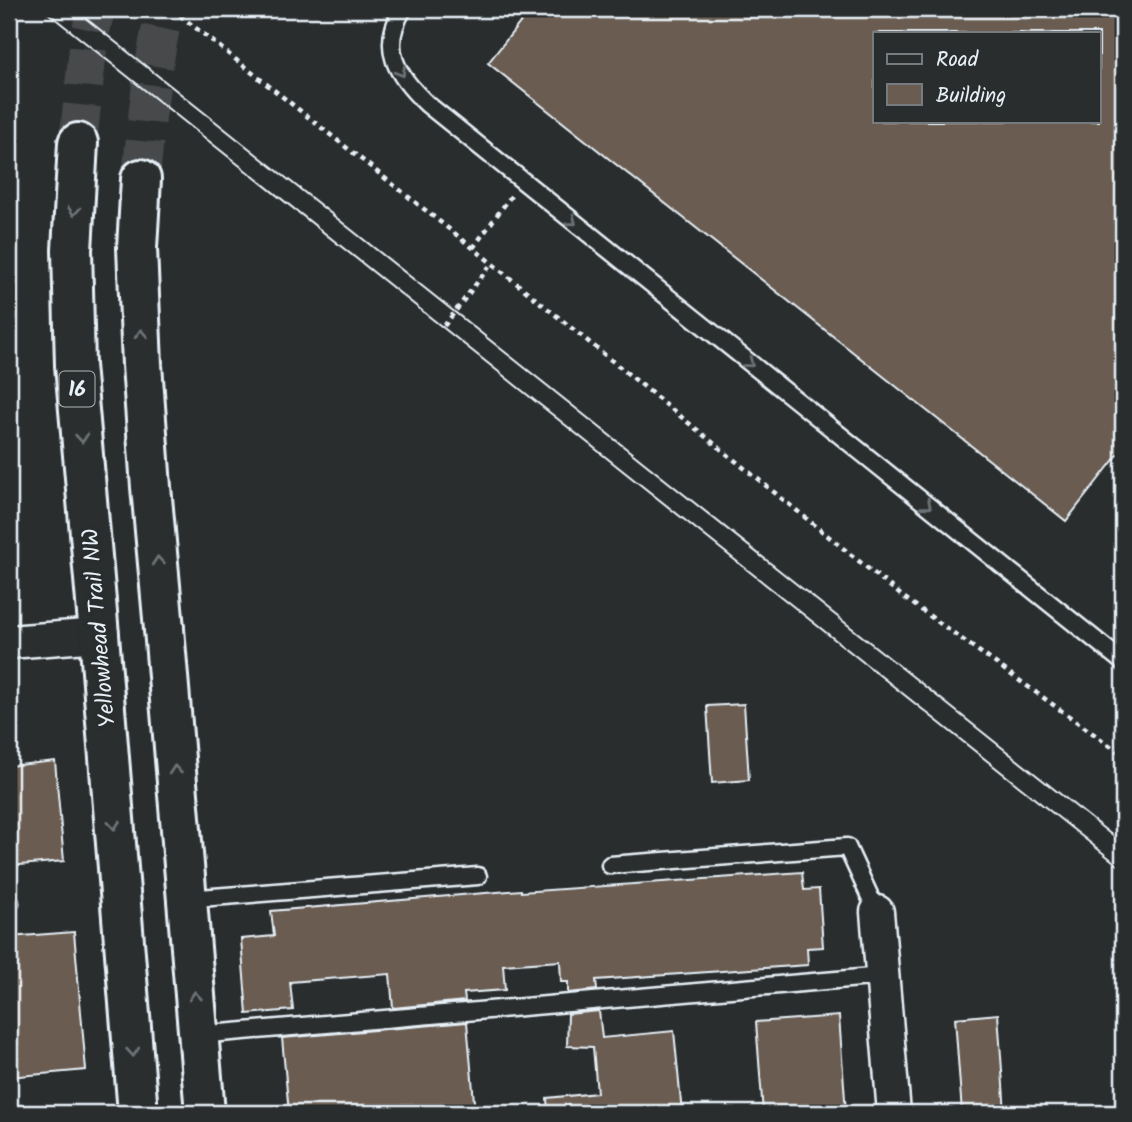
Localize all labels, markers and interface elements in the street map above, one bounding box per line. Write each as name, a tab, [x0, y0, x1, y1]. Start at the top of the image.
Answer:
legend	[873, 32, 1100, 122]
text: Road	[936, 44, 979, 77]
one-way arrow	[392, 65, 405, 78]
text: Building	[936, 80, 1006, 113]
one-way arrow	[67, 206, 82, 217]
one-way arrow	[564, 212, 576, 225]
one-way arrow	[134, 328, 149, 339]
one-way arrow	[742, 354, 754, 367]
road number: 16	[60, 372, 94, 406]
one-way arrow	[74, 433, 89, 444]
one-way arrow	[920, 496, 932, 509]
street label: Yellowhead Trail NW	[73, 527, 127, 729]
one-way arrow	[150, 555, 165, 566]
one-way arrow	[168, 764, 183, 775]
one-way arrow	[106, 820, 121, 831]
one-way arrow	[187, 991, 202, 1002]
one-way arrow	[125, 1047, 140, 1058]

